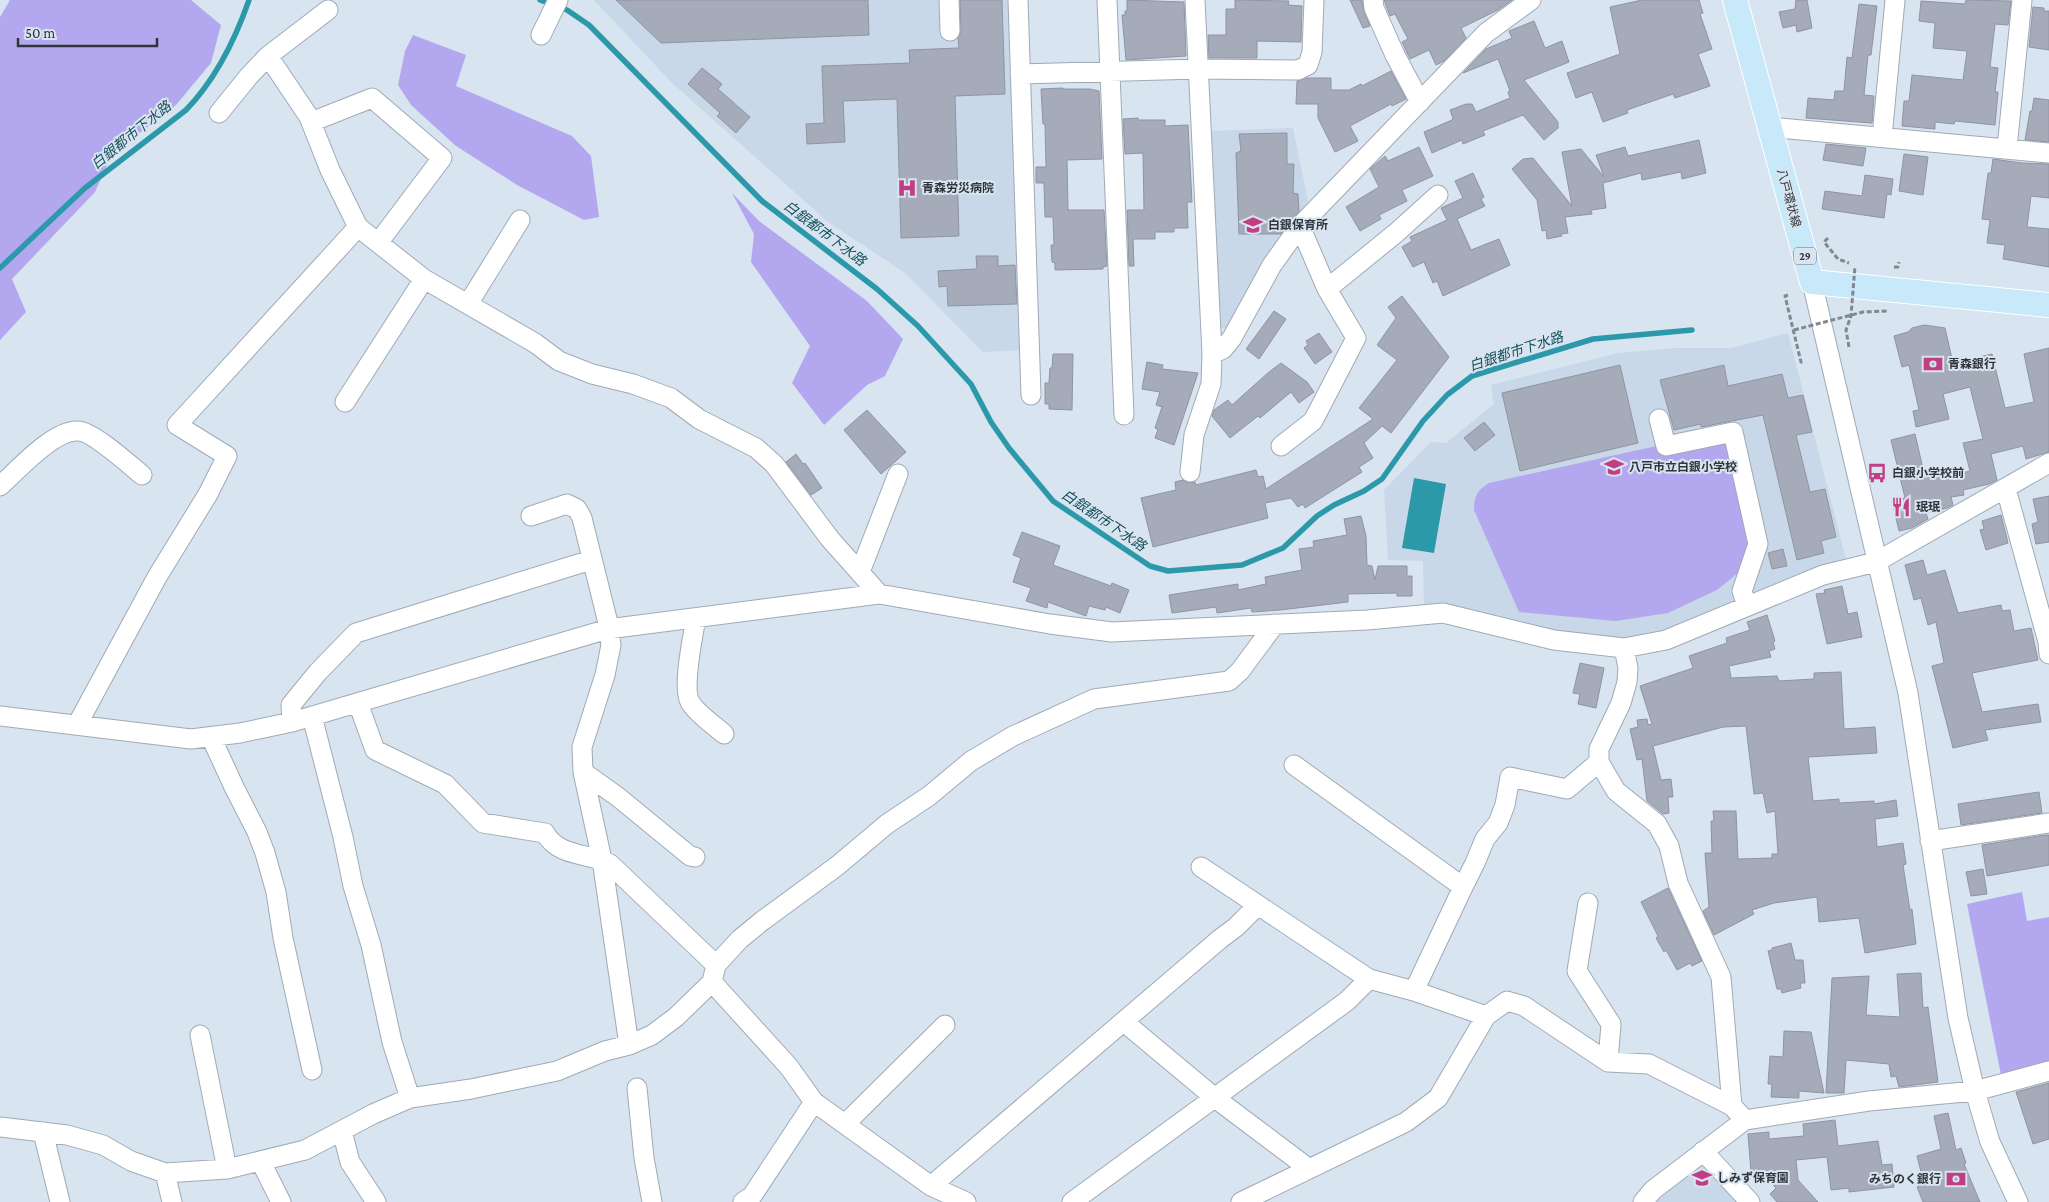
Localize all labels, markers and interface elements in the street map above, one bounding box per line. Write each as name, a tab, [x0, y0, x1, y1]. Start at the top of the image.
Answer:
scale bar	[18, 15, 156, 47]
text: 50 m	[25, 25, 55, 41]
water label: 白銀都市下水路	[88, 97, 175, 172]
street label: 八戸環状線	[1774, 167, 1804, 229]
hospital icon: 青森労災病院	[896, 177, 918, 199]
place label: 青森労災病院	[922, 181, 994, 195]
water label: 白銀都市下水路	[781, 197, 870, 269]
school or university icon: 白銀保育所	[1242, 214, 1264, 236]
place label: 白銀保育所	[1268, 218, 1328, 232]
road number: 29	[1794, 248, 1816, 264]
water label: 白銀都市下水路	[1467, 328, 1566, 374]
bank icon: 青森銀行	[1922, 353, 1944, 375]
place label: 青森銀行	[1948, 357, 1996, 371]
school or university icon: 八戸市立白銀小学校	[1603, 456, 1625, 478]
place label: 八戸市立白銀小学校	[1629, 460, 1737, 474]
bus stop icon: 白銀小学校前	[1866, 462, 1888, 484]
place label: 白銀小学校前	[1892, 466, 1964, 480]
water label: 白銀都市下水路	[1059, 486, 1150, 555]
restaurant icon: 珉珉	[1890, 496, 1912, 518]
place label: 珉珉	[1916, 500, 1941, 514]
school or university icon: しみず保育園	[1691, 1167, 1713, 1189]
bank icon: みちのく銀行	[1945, 1168, 1967, 1190]
place label: しみず保育園	[1717, 1171, 1789, 1185]
place label: みちのく銀行	[1869, 1172, 1941, 1186]

